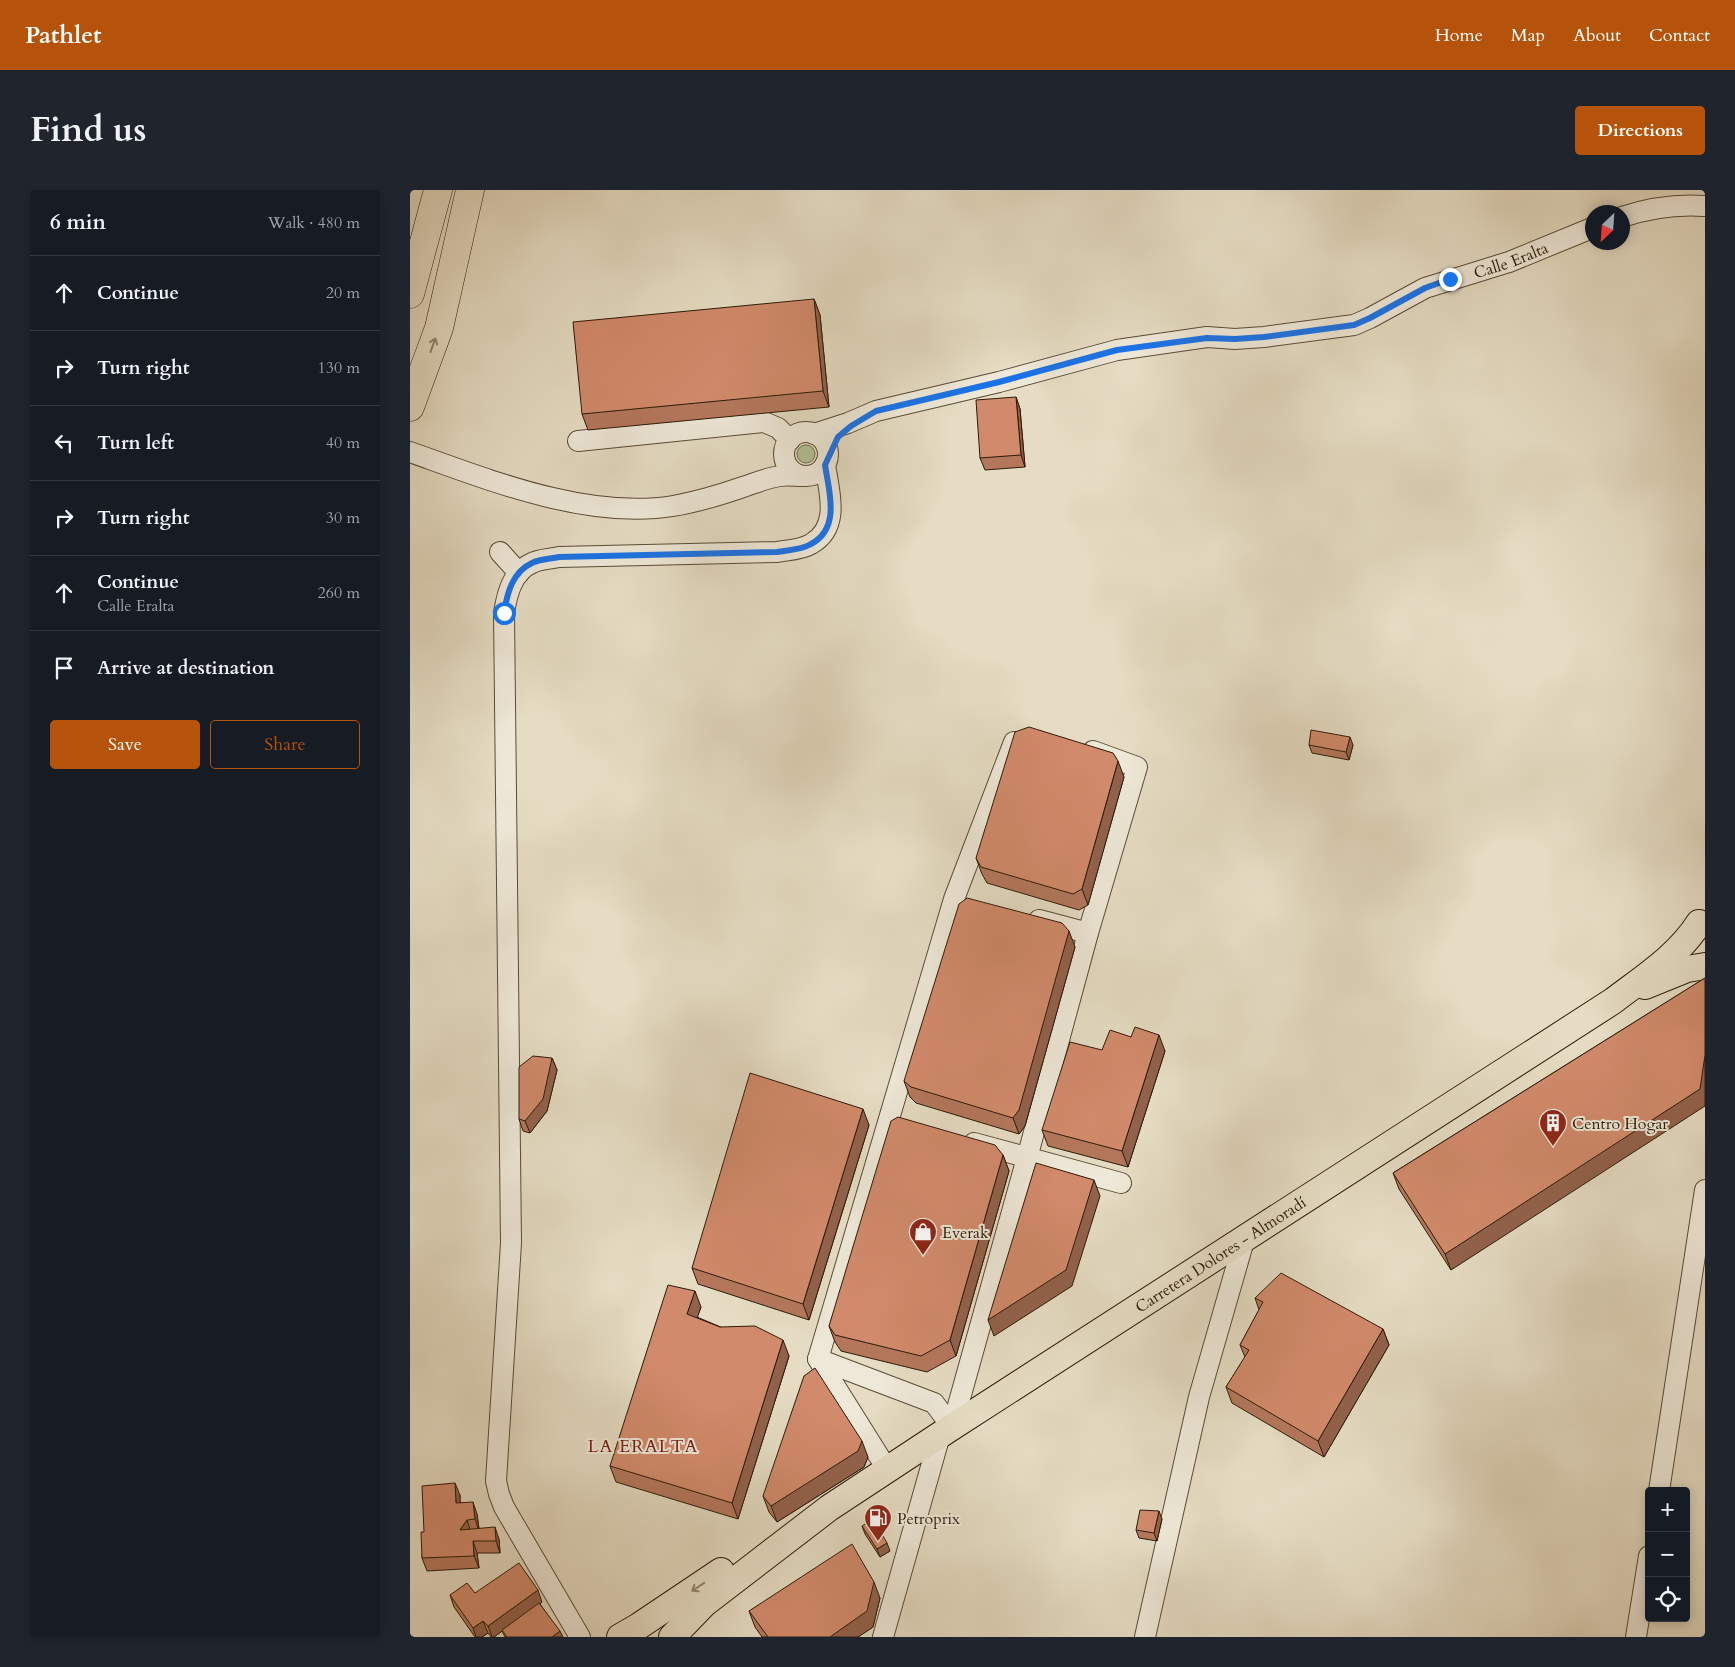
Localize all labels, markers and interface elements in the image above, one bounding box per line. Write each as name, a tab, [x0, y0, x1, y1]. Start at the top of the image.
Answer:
text: Pathlet	[25, 19, 102, 52]
text: Home	[1435, 23, 1483, 48]
text: Map	[1511, 23, 1545, 48]
text: About	[1573, 23, 1621, 48]
text: Contact	[1649, 23, 1710, 48]
text: Find us	[30, 106, 146, 154]
button: Directions	[1575, 106, 1705, 155]
north arrow	[1585, 205, 1630, 250]
text: 6 min	[50, 208, 106, 237]
text: Walk · 480 m	[268, 212, 360, 234]
street label: Calle Eralta	[1471, 237, 1552, 284]
route end	[1439, 268, 1462, 291]
icon: ahead	[50, 279, 78, 307]
text: Continue	[97, 280, 179, 306]
text: 20 m	[326, 282, 360, 304]
one-way arrow	[429, 338, 438, 353]
icon: right	[50, 354, 78, 382]
text: Turn right	[97, 355, 189, 381]
text: 130 m	[318, 357, 360, 379]
icon: left	[50, 429, 78, 457]
text: Turn left	[97, 430, 174, 456]
text: 40 m	[326, 432, 360, 454]
icon: right	[50, 504, 78, 532]
text: Turn right	[97, 505, 189, 531]
text: 30 m	[326, 507, 360, 529]
text: Continue	[97, 569, 179, 595]
icon: ahead	[50, 579, 78, 607]
text: 260 m	[318, 582, 360, 604]
text: Calle Eralta	[97, 595, 175, 617]
route start	[493, 602, 516, 625]
icon: arrive	[50, 654, 78, 682]
text: Arrive at destination	[97, 655, 274, 681]
button: Save	[50, 720, 200, 769]
button: Share	[210, 720, 360, 769]
building icon: Centro Hogar	[1538, 1108, 1568, 1147]
place label: Centro Hogar	[1572, 1113, 1668, 1135]
street label: Carretera Dolores - Almoradí	[1131, 1191, 1311, 1318]
shop icon: Everak	[908, 1217, 938, 1256]
place label: Everak	[942, 1222, 989, 1244]
district label: LA ERALTA	[588, 1434, 698, 1459]
map controls	[1645, 1487, 1690, 1622]
button: +	[1645, 1487, 1690, 1532]
fuel station icon: Petroprix	[863, 1503, 893, 1542]
place label: Petroprix	[897, 1508, 960, 1530]
button: −	[1645, 1532, 1690, 1577]
button: locate	[1645, 1577, 1690, 1622]
one-way arrow	[691, 1582, 705, 1592]

